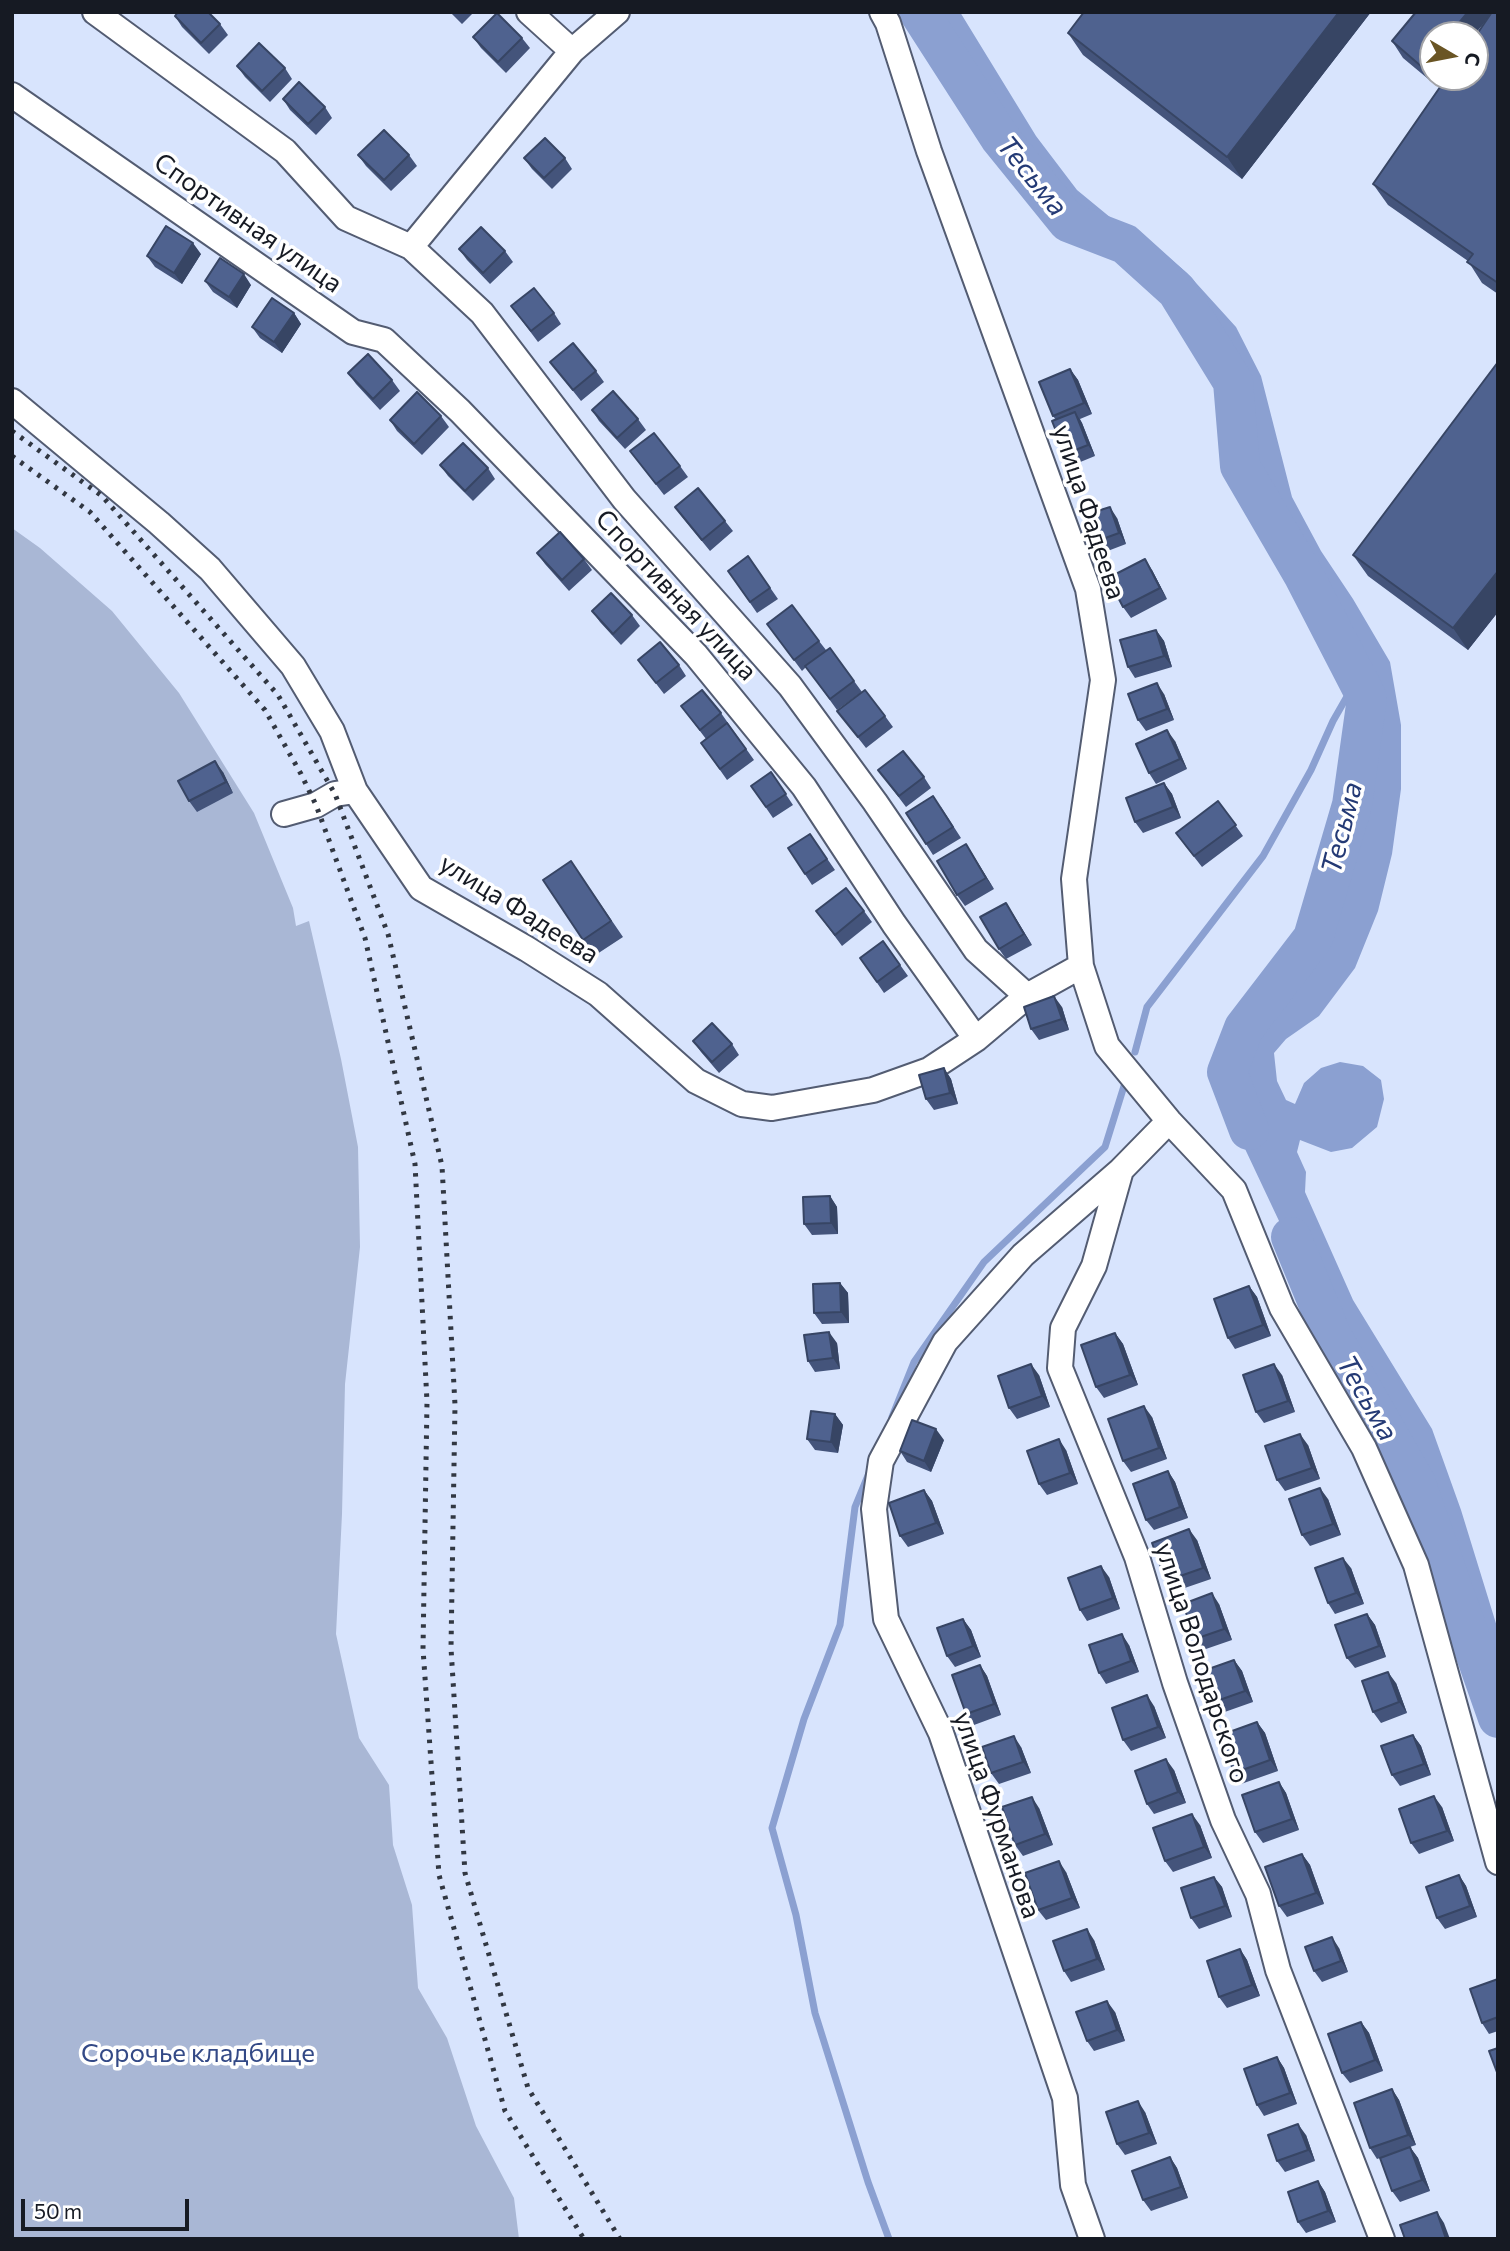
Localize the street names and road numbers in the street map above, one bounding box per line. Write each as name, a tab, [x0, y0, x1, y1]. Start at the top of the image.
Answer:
street label: Спортивная улица	[148, 147, 348, 299]
street label: улица Фадеева	[1046, 421, 1132, 603]
street label: Спортивная улица	[589, 503, 763, 687]
street label: улица Фадеева	[434, 848, 604, 970]
street label: улица Володарского	[1148, 1539, 1256, 1787]
street label: улица Фурманова	[947, 1708, 1047, 1922]

